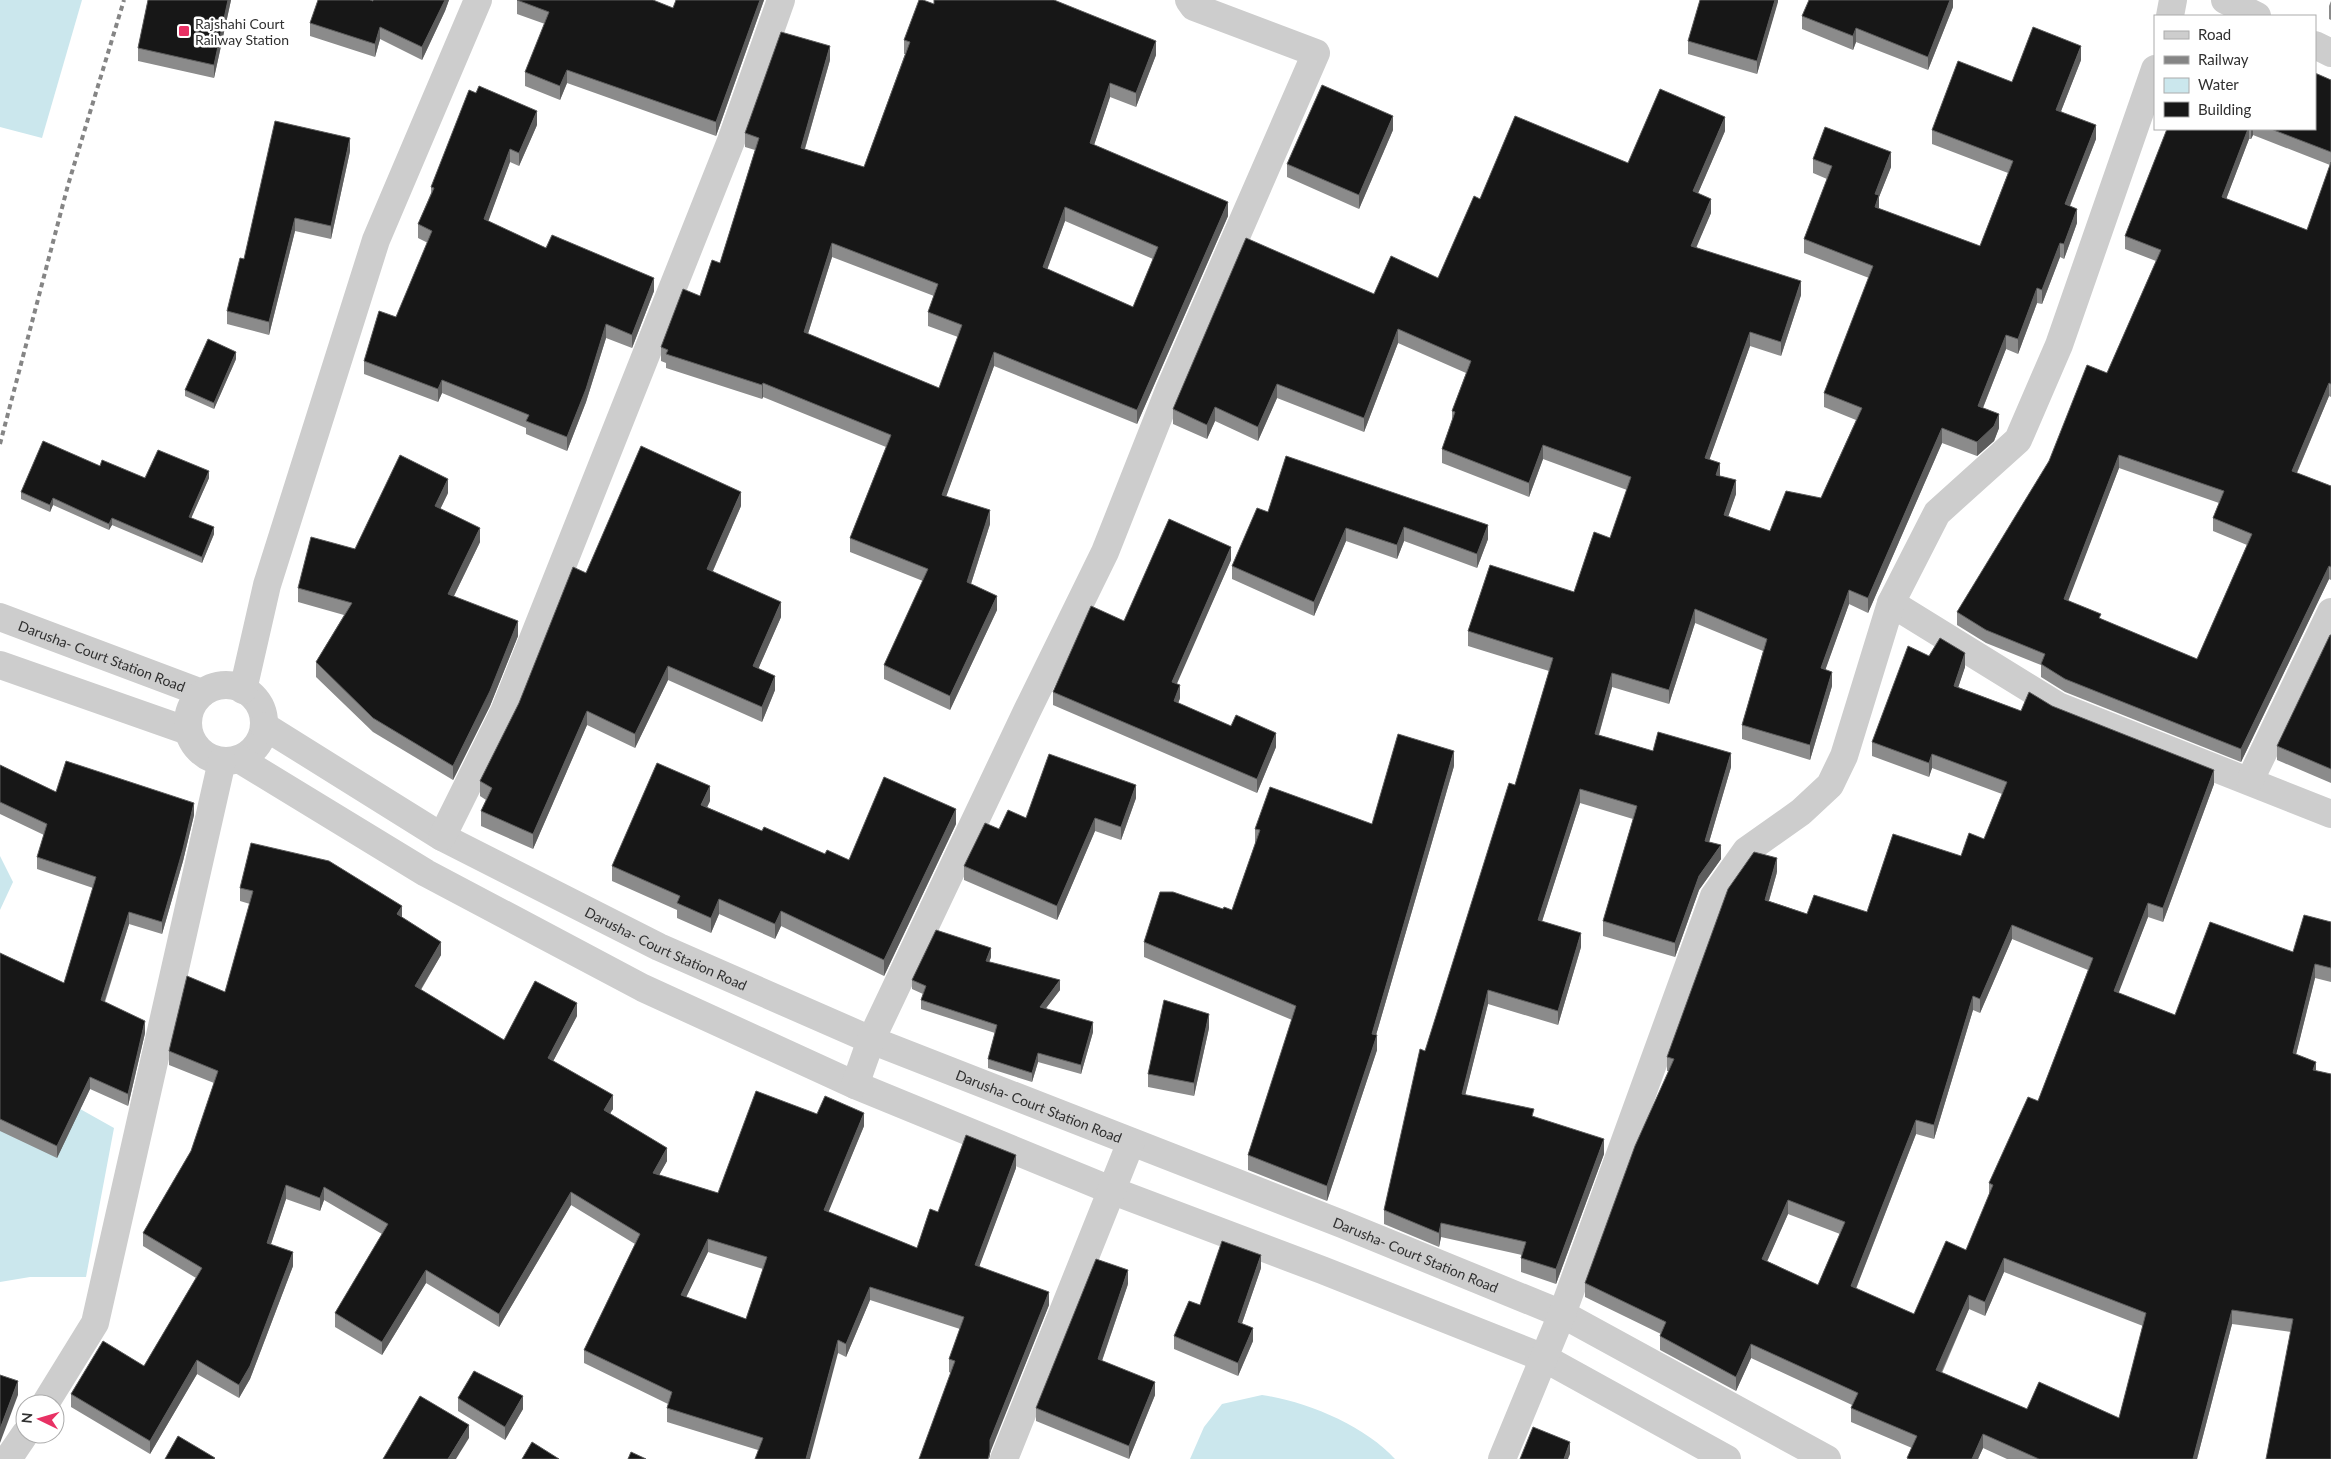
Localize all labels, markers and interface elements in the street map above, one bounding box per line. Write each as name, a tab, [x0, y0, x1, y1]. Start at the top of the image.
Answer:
place label: Rajshahi Court Railway Station	[195, 15, 289, 48]
legend	[2154, 15, 2316, 130]
marker: Rajshahi Court Railway Station	[177, 24, 191, 38]
text: Road	[2198, 25, 2231, 43]
text: Railway	[2198, 50, 2249, 68]
text: Water	[2198, 75, 2239, 93]
text: Building	[2198, 100, 2251, 118]
street label: Darusha- Court Station Road	[16, 616, 188, 695]
street label: Darusha- Court Station Road	[582, 903, 750, 993]
street label: Darusha- Court Station Road	[954, 1066, 1125, 1146]
street label: Darusha- Court Station Road	[1331, 1213, 1501, 1296]
north arrow	[15, 1394, 65, 1444]
text: N	[18, 1412, 35, 1424]

